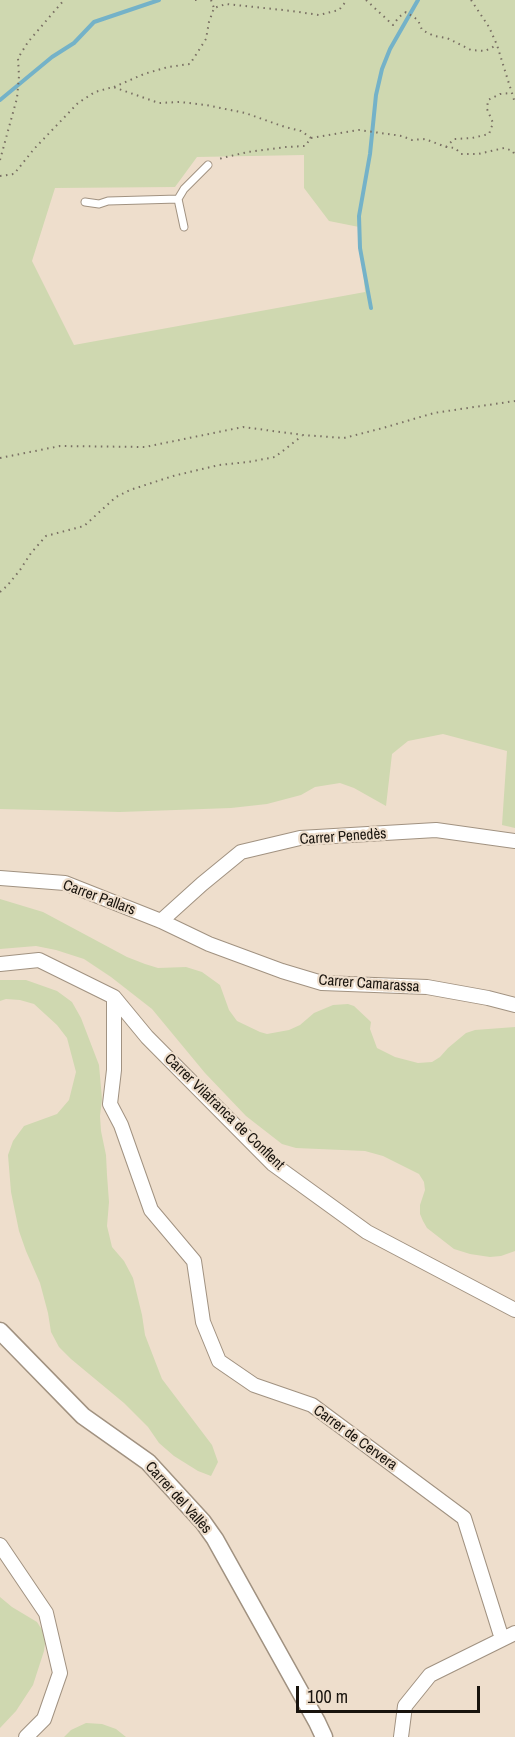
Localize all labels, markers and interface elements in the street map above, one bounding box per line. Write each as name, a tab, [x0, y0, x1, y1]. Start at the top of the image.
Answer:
street label: Carrer Penedès	[299, 825, 387, 849]
street label: Carrer Pallars	[60, 877, 138, 919]
street label: Carrer Camarassa	[318, 971, 420, 997]
street label: Carrer Vilafranca de Conflent	[160, 1050, 288, 1174]
street label: Carrer de Cervera	[310, 1402, 400, 1474]
street label: Carrer del Vallès	[141, 1458, 215, 1538]
scale bar	[299, 1674, 484, 1712]
text: 100 m	[307, 1684, 348, 1709]

